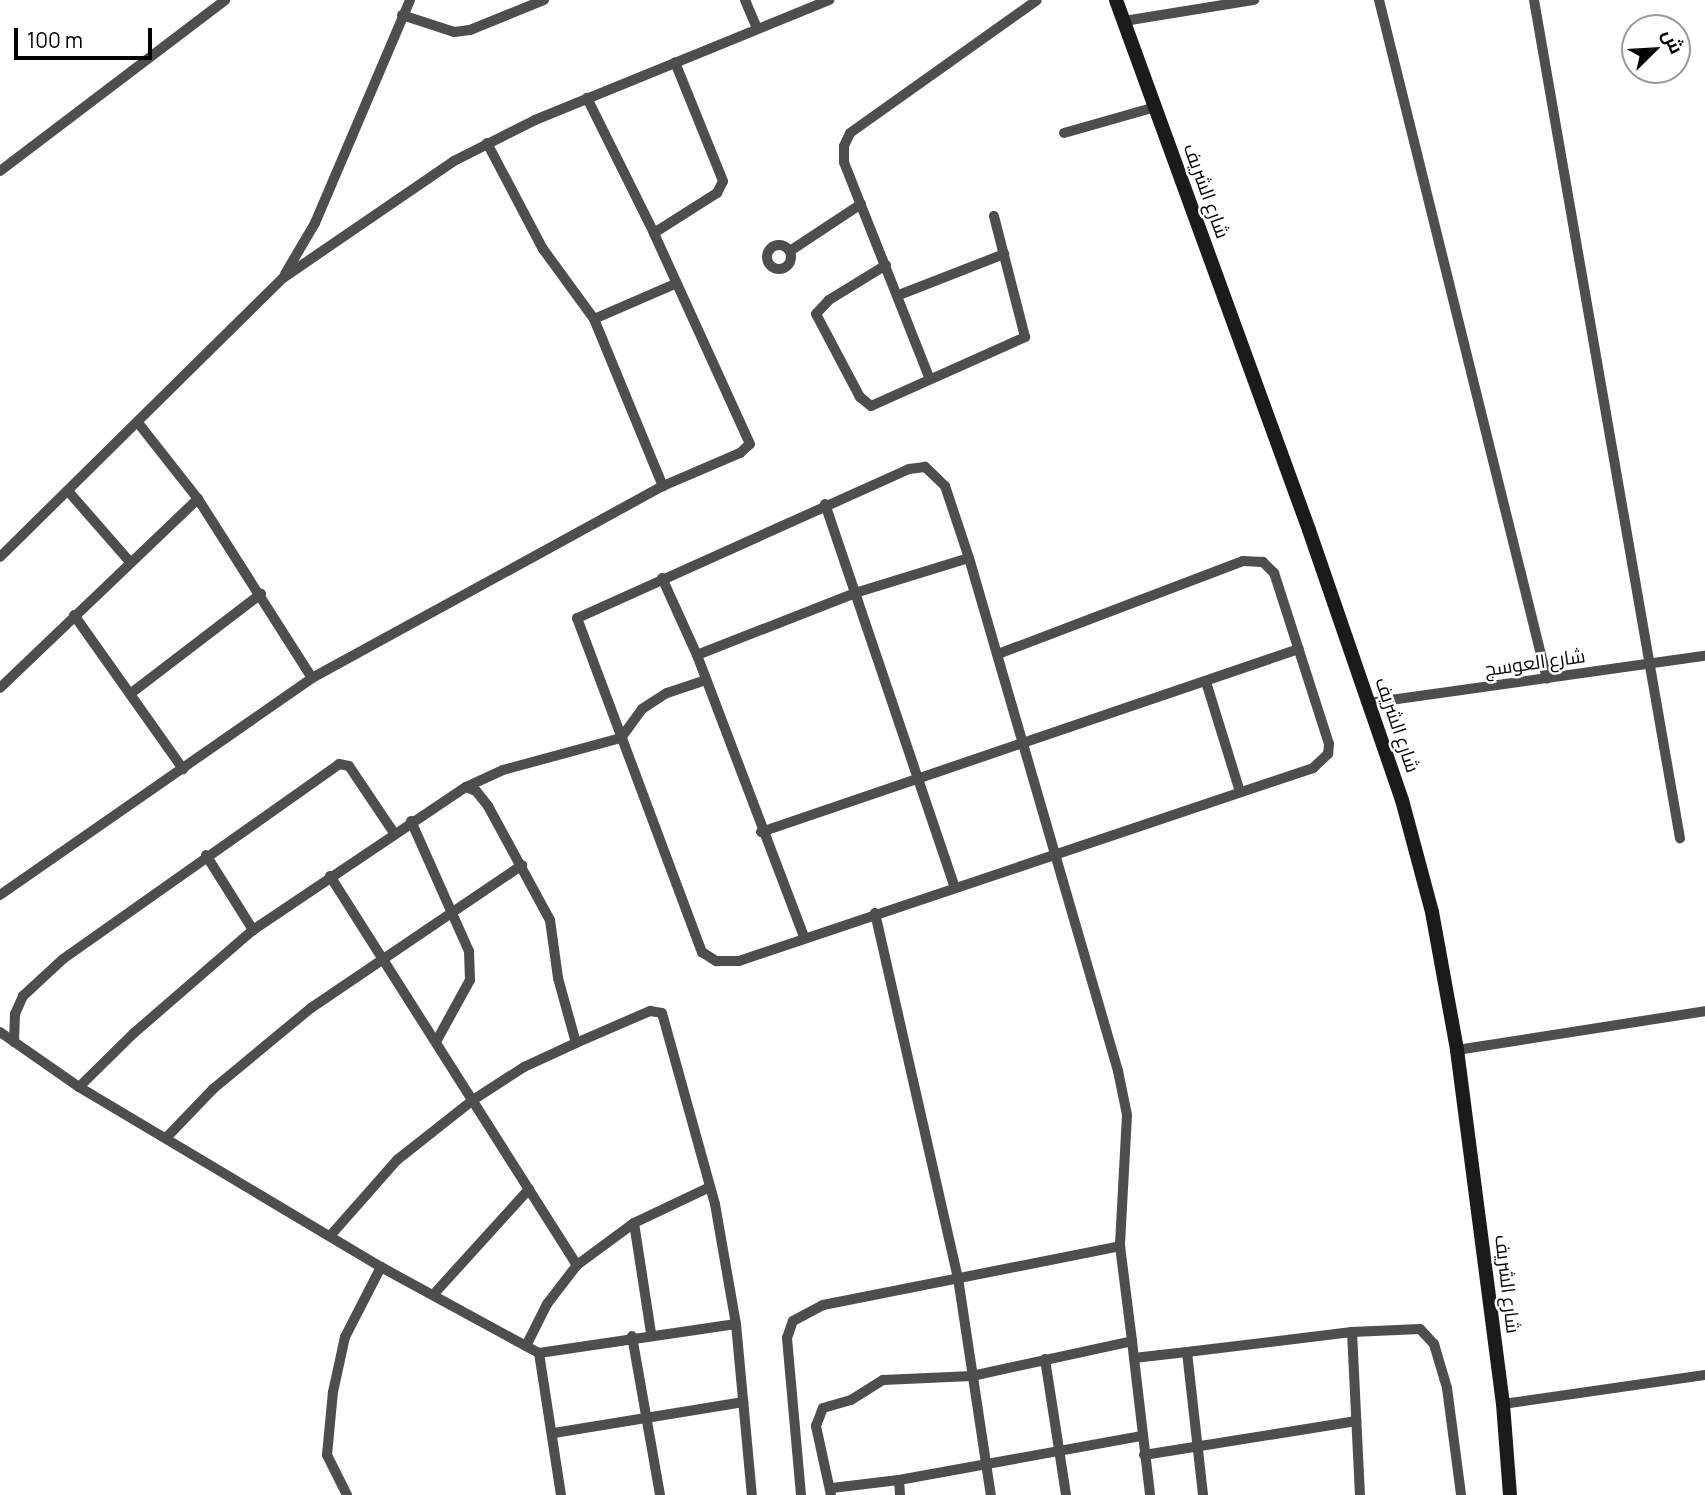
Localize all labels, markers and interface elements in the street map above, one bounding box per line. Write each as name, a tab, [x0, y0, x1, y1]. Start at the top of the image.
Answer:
scale bar	[18, 14, 156, 58]
north arrow	[1621, 14, 1691, 84]
text: ش	[1657, 25, 1690, 58]
text: 100 m	[27, 26, 83, 54]
street label: شارع الشريف	[1178, 140, 1234, 242]
street label: شارع العوسج	[1483, 645, 1587, 681]
street label: شارع الشريف	[1370, 674, 1424, 776]
street label: شارع الشريف	[1490, 1233, 1524, 1335]

